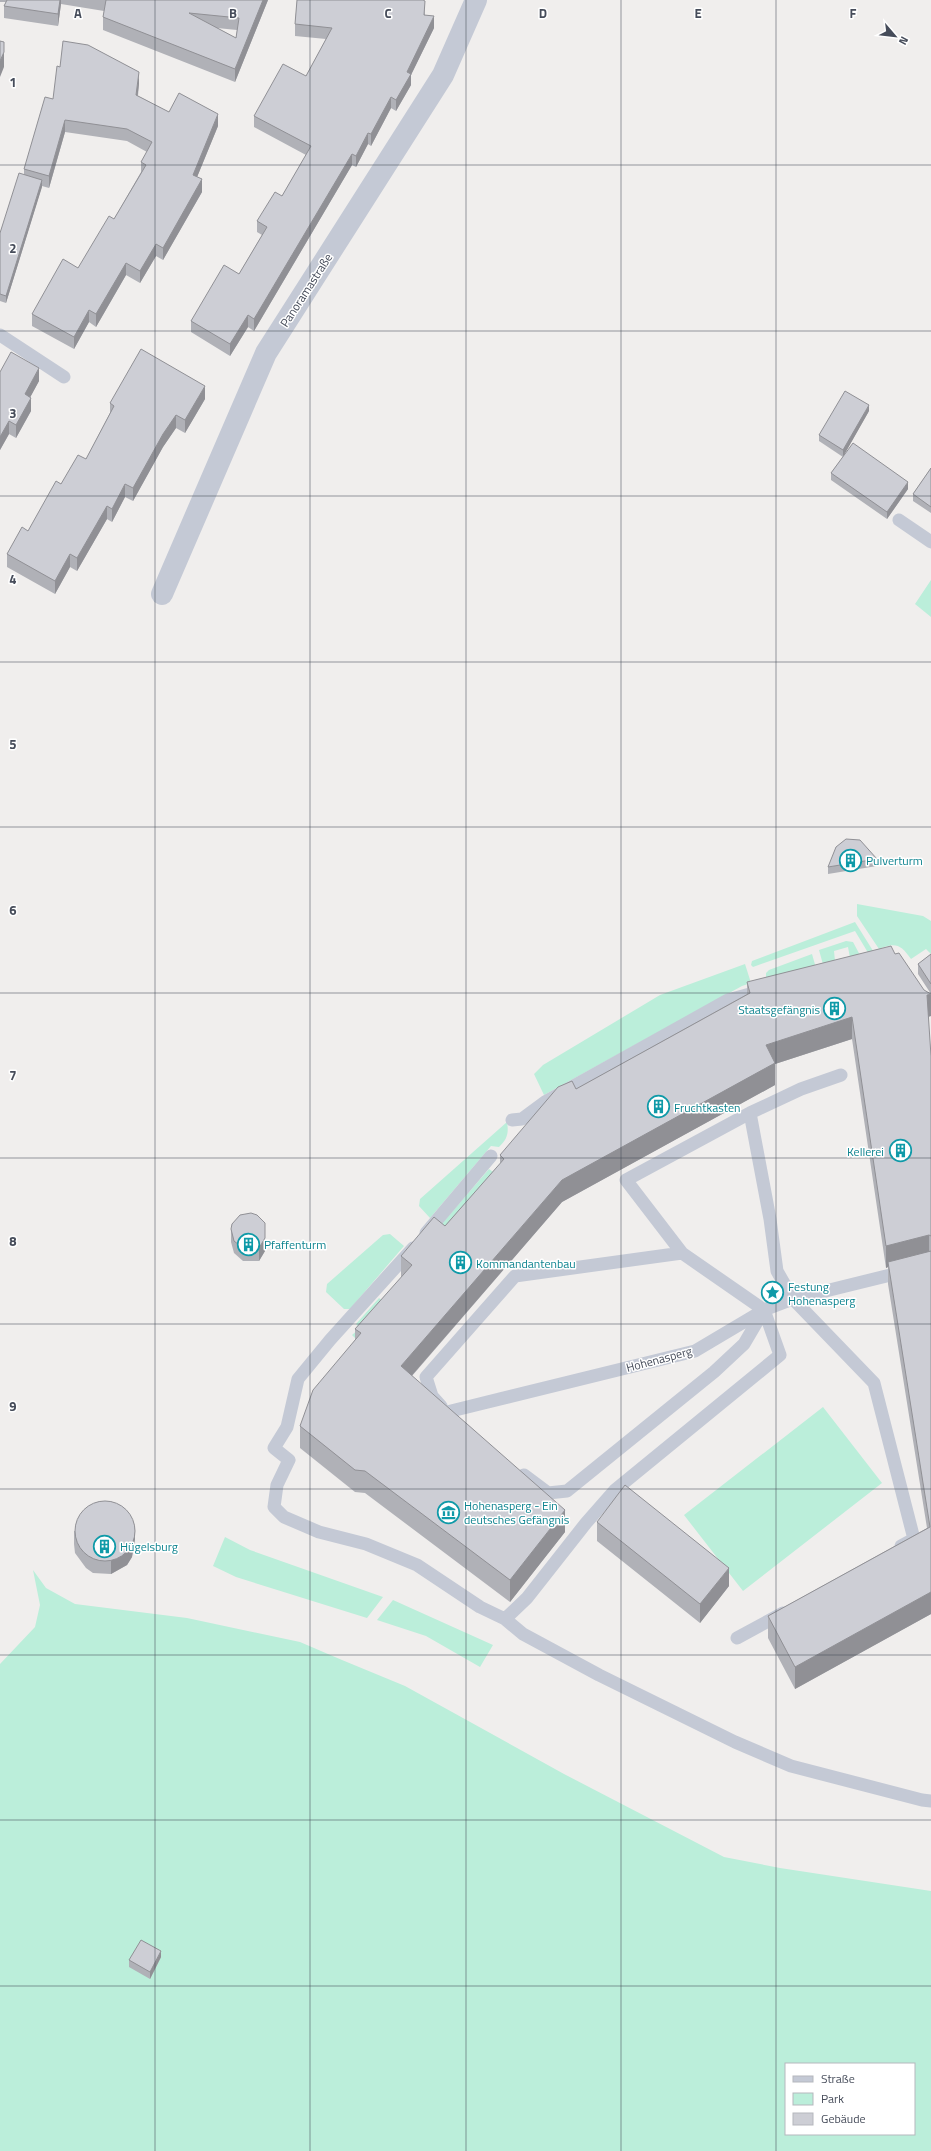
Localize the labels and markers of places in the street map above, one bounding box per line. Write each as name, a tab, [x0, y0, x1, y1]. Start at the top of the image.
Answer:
building icon: Pulverturm	[838, 847, 864, 873]
place label: Pulverturm	[866, 851, 923, 870]
building icon: Staatsgefängnis	[822, 996, 848, 1022]
place label: Staatsgefängnis	[738, 1000, 820, 1019]
building icon: Fruchtkasten	[646, 1094, 672, 1120]
place label: Fruchtkasten	[674, 1098, 740, 1117]
building icon: Kellerei	[887, 1138, 913, 1164]
place label: Kellerei	[847, 1142, 884, 1161]
building icon: Pfaffenturm	[236, 1231, 262, 1257]
place label: Pfaffenturm	[264, 1235, 326, 1254]
building icon: Kommandantenbau	[448, 1250, 474, 1276]
place label: Kommandantenbau	[476, 1254, 576, 1273]
place label: Festung Hohenasperg	[788, 1277, 856, 1310]
place icon: Festung Hohenasperg	[760, 1280, 786, 1306]
place label: Hohenasperg - Ein deutsches Gefängnis	[464, 1496, 570, 1529]
museum icon: Hohenasperg - Ein deutsches Gefängnis	[435, 1499, 461, 1525]
building icon: Hügelsburg	[92, 1533, 118, 1559]
place label: Hügelsburg	[120, 1537, 178, 1556]

